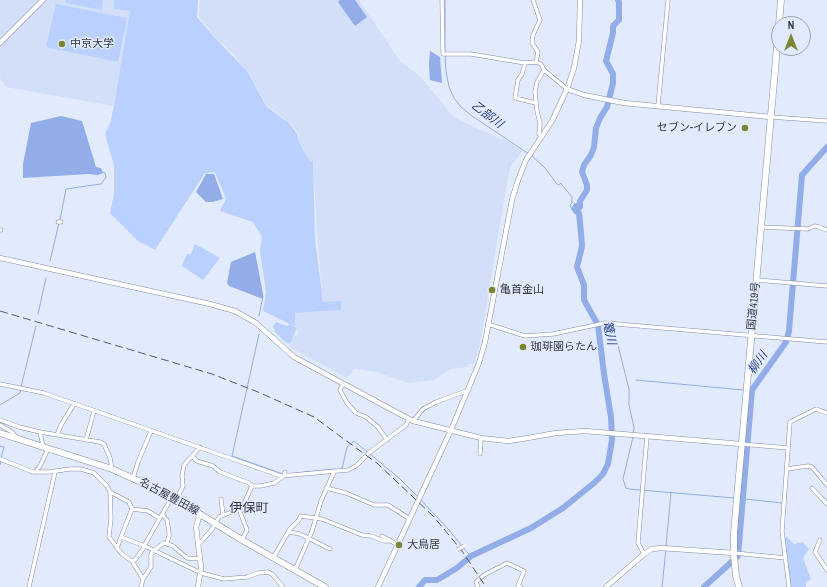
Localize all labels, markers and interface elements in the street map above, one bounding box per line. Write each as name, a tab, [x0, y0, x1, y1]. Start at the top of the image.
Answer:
north arrow	[771, 16, 811, 56]
text: N	[788, 18, 794, 32]
place label: 中京大学	[70, 37, 114, 51]
marker: 中京大学	[57, 39, 67, 49]
water label: 乙部川	[468, 98, 506, 132]
place label: セブン-イレブン	[657, 121, 737, 135]
marker: セブン-イレブン	[740, 123, 750, 133]
street label: 国道419号	[745, 281, 763, 331]
place label: 亀首金山	[500, 283, 544, 297]
marker: 亀首金山	[487, 285, 497, 295]
water label: 篭川	[599, 320, 619, 346]
place label: 珈琲園らたん	[531, 340, 597, 354]
marker: 珈琲園らたん	[518, 342, 528, 352]
water label: 柳川	[745, 349, 771, 377]
street label: 名古屋豊田線	[137, 476, 201, 518]
district label: 伊保町	[230, 501, 268, 517]
place label: 大鳥居	[407, 538, 440, 552]
marker: 大鳥居	[394, 540, 404, 550]

